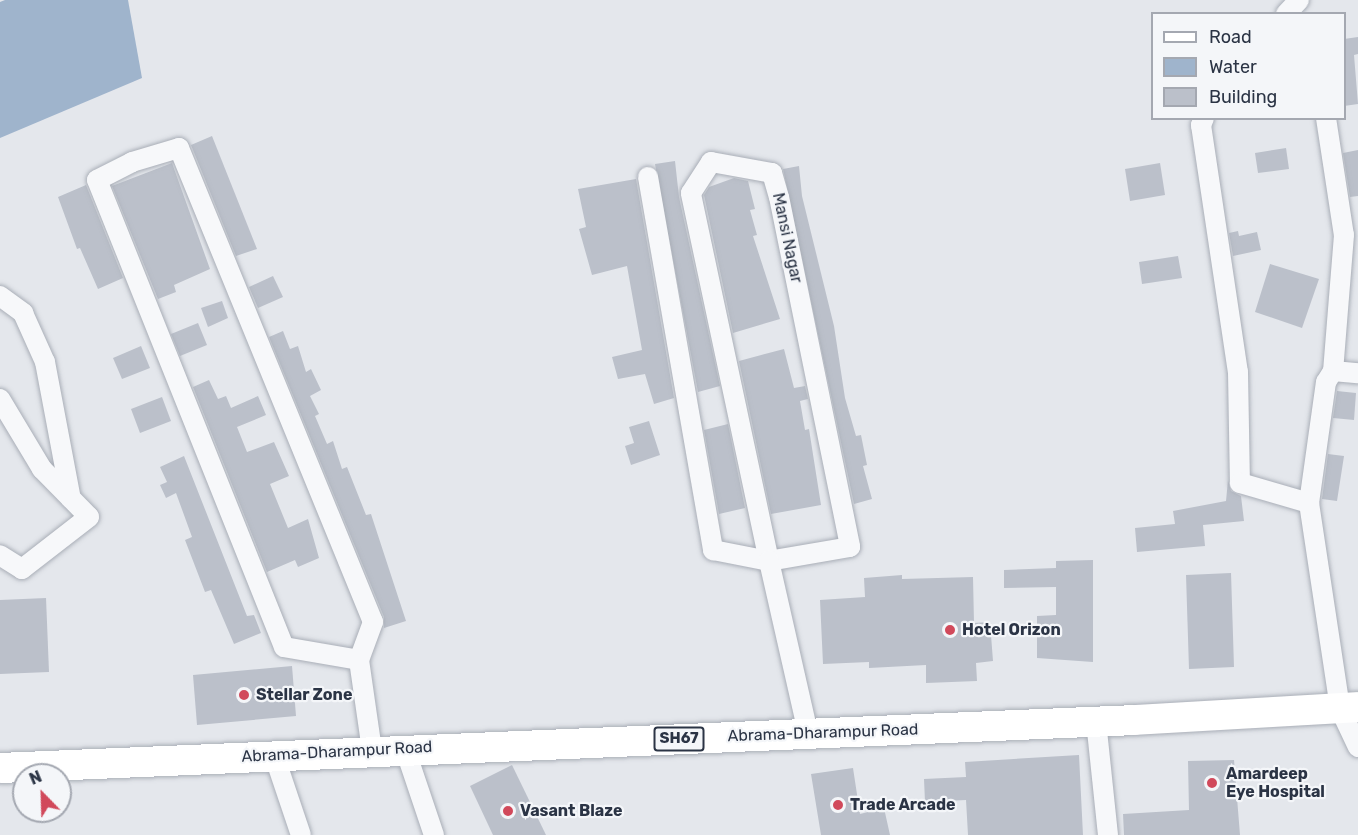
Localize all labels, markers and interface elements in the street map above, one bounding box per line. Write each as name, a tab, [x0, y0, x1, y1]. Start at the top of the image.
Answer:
legend	[1151, 12, 1346, 120]
text: Road	[1209, 26, 1252, 48]
text: Water	[1209, 56, 1257, 78]
text: Building	[1209, 86, 1277, 108]
street label: Mansi Nagar	[768, 191, 806, 285]
place label: Hotel Orizon	[962, 620, 1061, 640]
marker: Hotel Orizon	[943, 623, 957, 637]
place label: Stellar Zone	[256, 685, 353, 705]
marker: Stellar Zone	[237, 688, 251, 702]
street label: Abrama-Dharampur Road	[727, 720, 919, 746]
road number: SH67	[654, 727, 704, 751]
street label: Abrama-Dharampur Road	[241, 737, 433, 767]
north arrow	[12, 763, 72, 823]
place label: Amardeep Eye Hospital	[1226, 764, 1325, 802]
text: N	[27, 767, 45, 789]
marker: Amardeep Eye Hospital	[1203, 774, 1221, 792]
place label: Trade Arcade	[850, 795, 956, 815]
marker: Trade Arcade	[831, 798, 845, 812]
place label: Vasant Blaze	[520, 801, 622, 821]
marker: Vasant Blaze	[501, 804, 515, 818]

